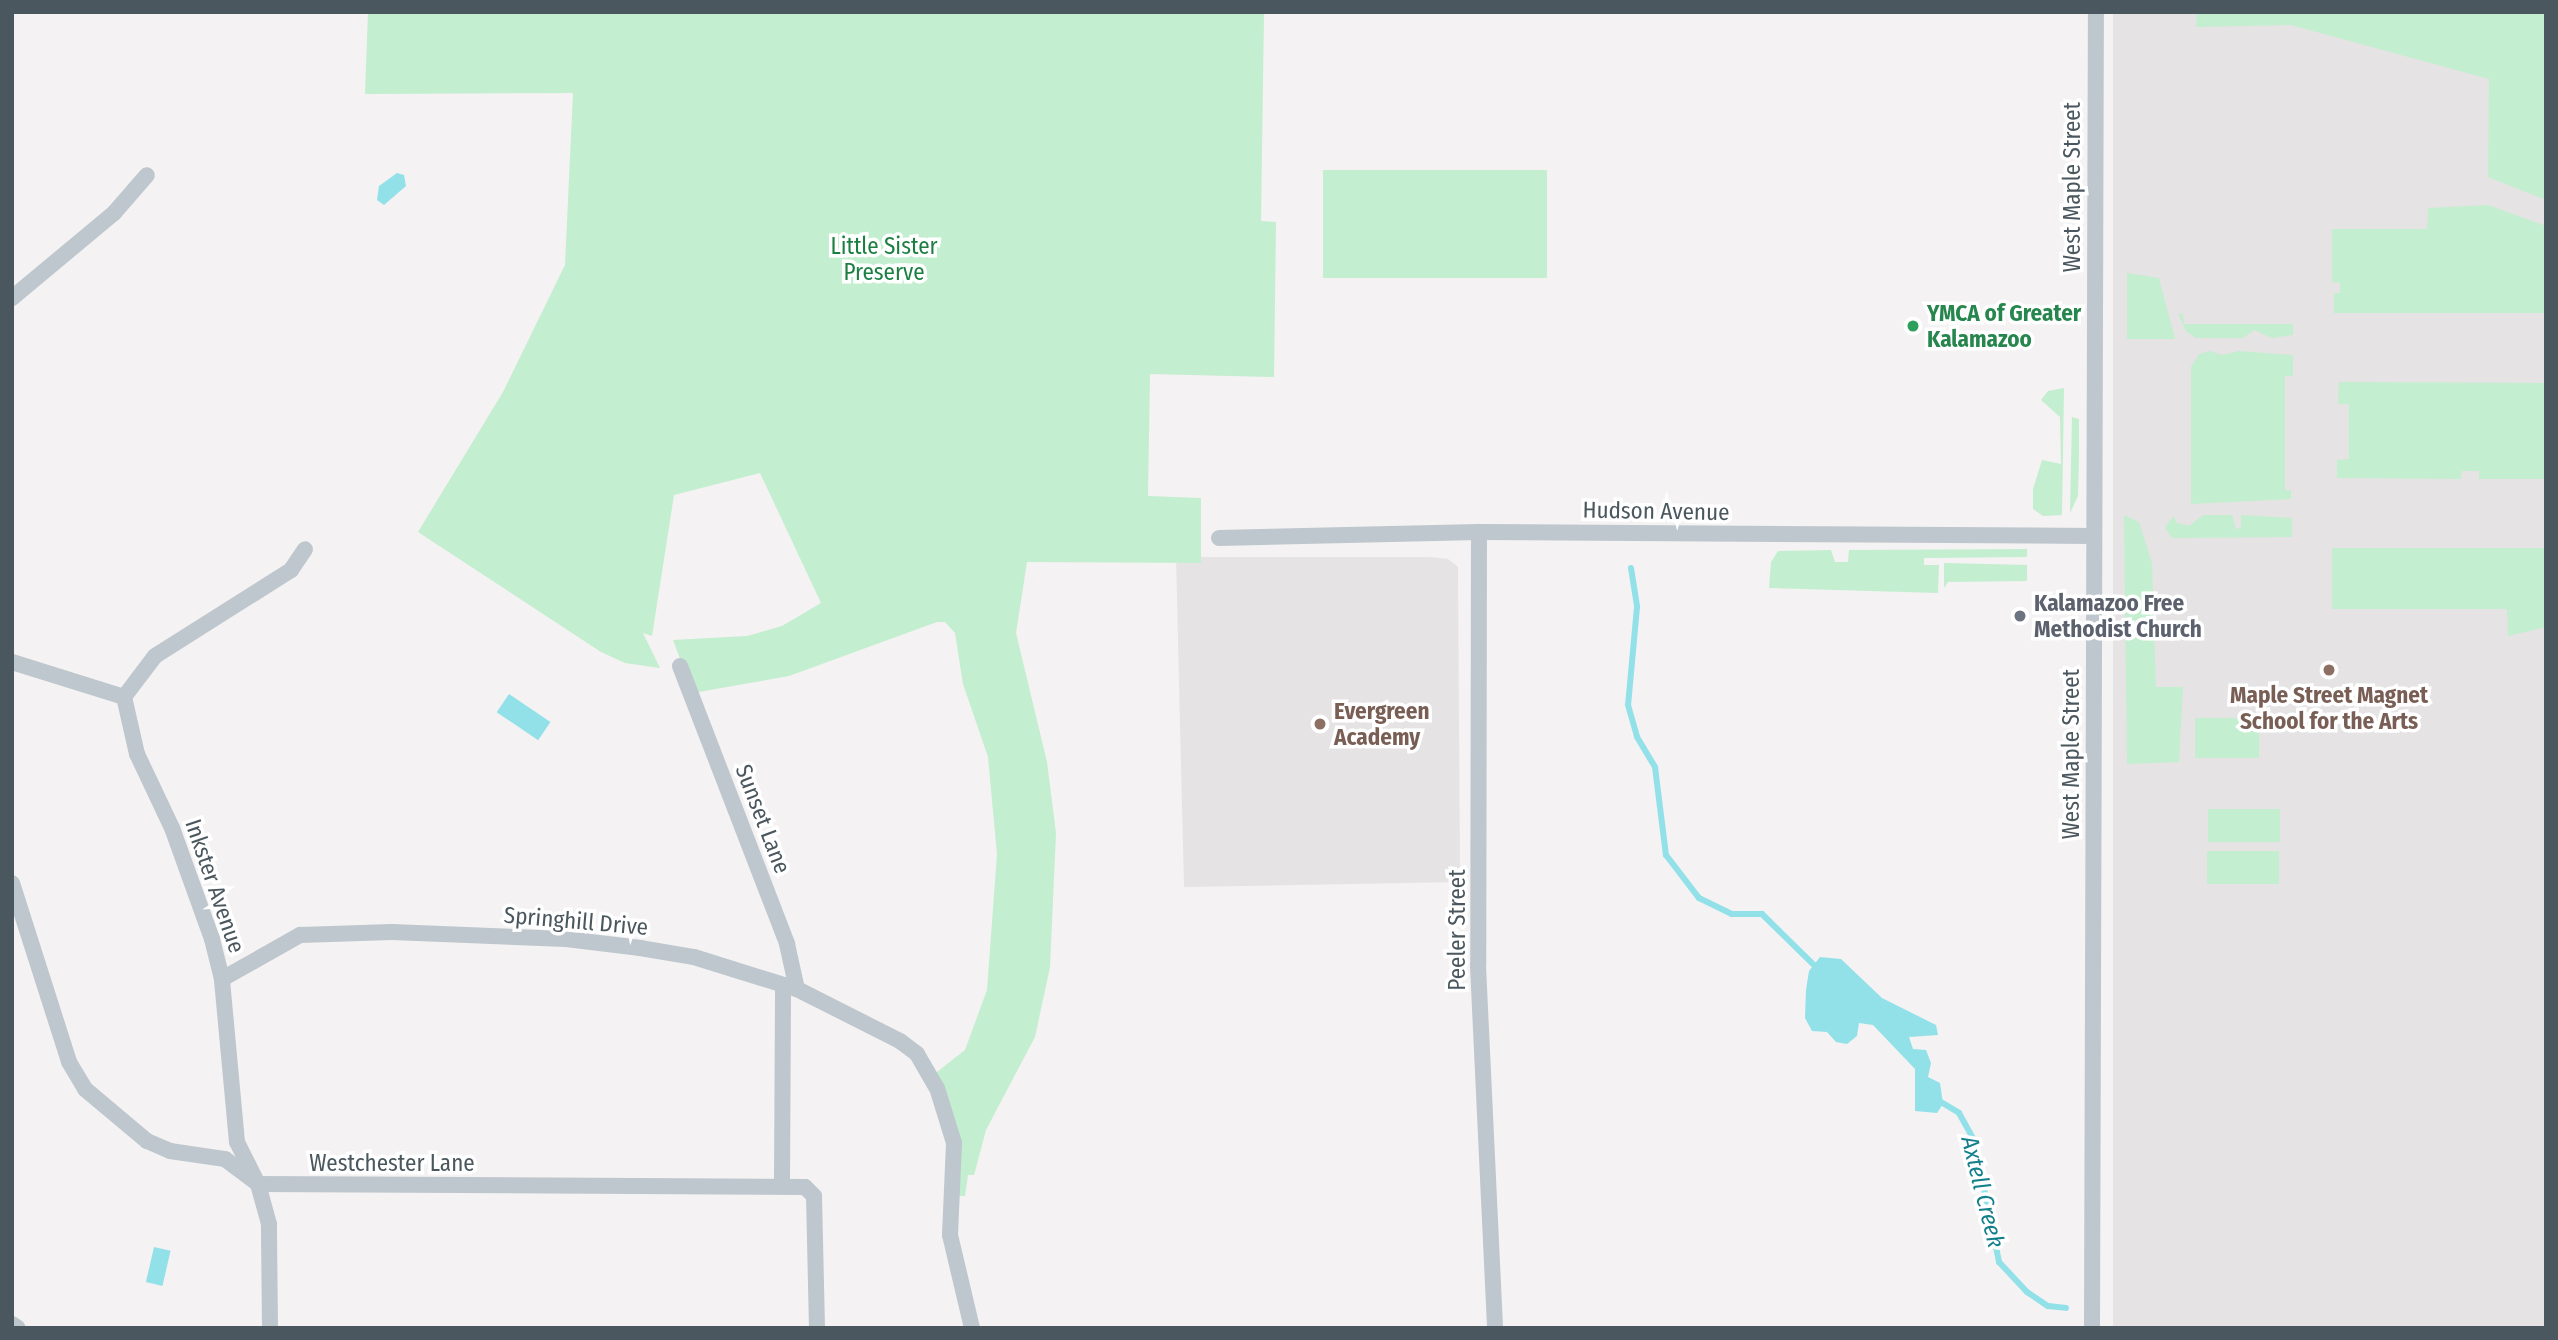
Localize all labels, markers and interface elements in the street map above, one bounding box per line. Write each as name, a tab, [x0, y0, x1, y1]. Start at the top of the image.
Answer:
street label: West Maple Street	[2058, 102, 2086, 272]
park label: Little Sister Preserve	[830, 232, 938, 286]
place label: YMCA of Greater Kalamazoo	[1927, 299, 2081, 353]
marker: YMCA of Greater Kalamazoo	[1905, 318, 1921, 334]
street label: Hudson Avenue	[1582, 496, 1730, 526]
place label: Kalamazoo Free Methodist Church	[2034, 589, 2202, 643]
marker: Kalamazoo Free Methodist Church	[2012, 608, 2028, 624]
marker: Maple Street Magnet School for the Arts	[2321, 662, 2337, 678]
street label: West Maple Street	[2057, 669, 2085, 839]
place label: Maple Street Magnet School for the Arts	[2230, 681, 2428, 735]
place label: Evergreen Academy	[1334, 697, 1429, 751]
marker: Evergreen Academy	[1312, 716, 1328, 732]
street label: Sunset Lane	[730, 761, 796, 877]
street label: Inkster Avenue	[179, 815, 251, 957]
street label: Peeler Street	[1443, 869, 1471, 991]
street label: Springhill Drive	[503, 901, 649, 941]
water label: Axtell Creek	[1954, 1133, 2010, 1251]
street label: Westchester Lane	[309, 1149, 475, 1177]

